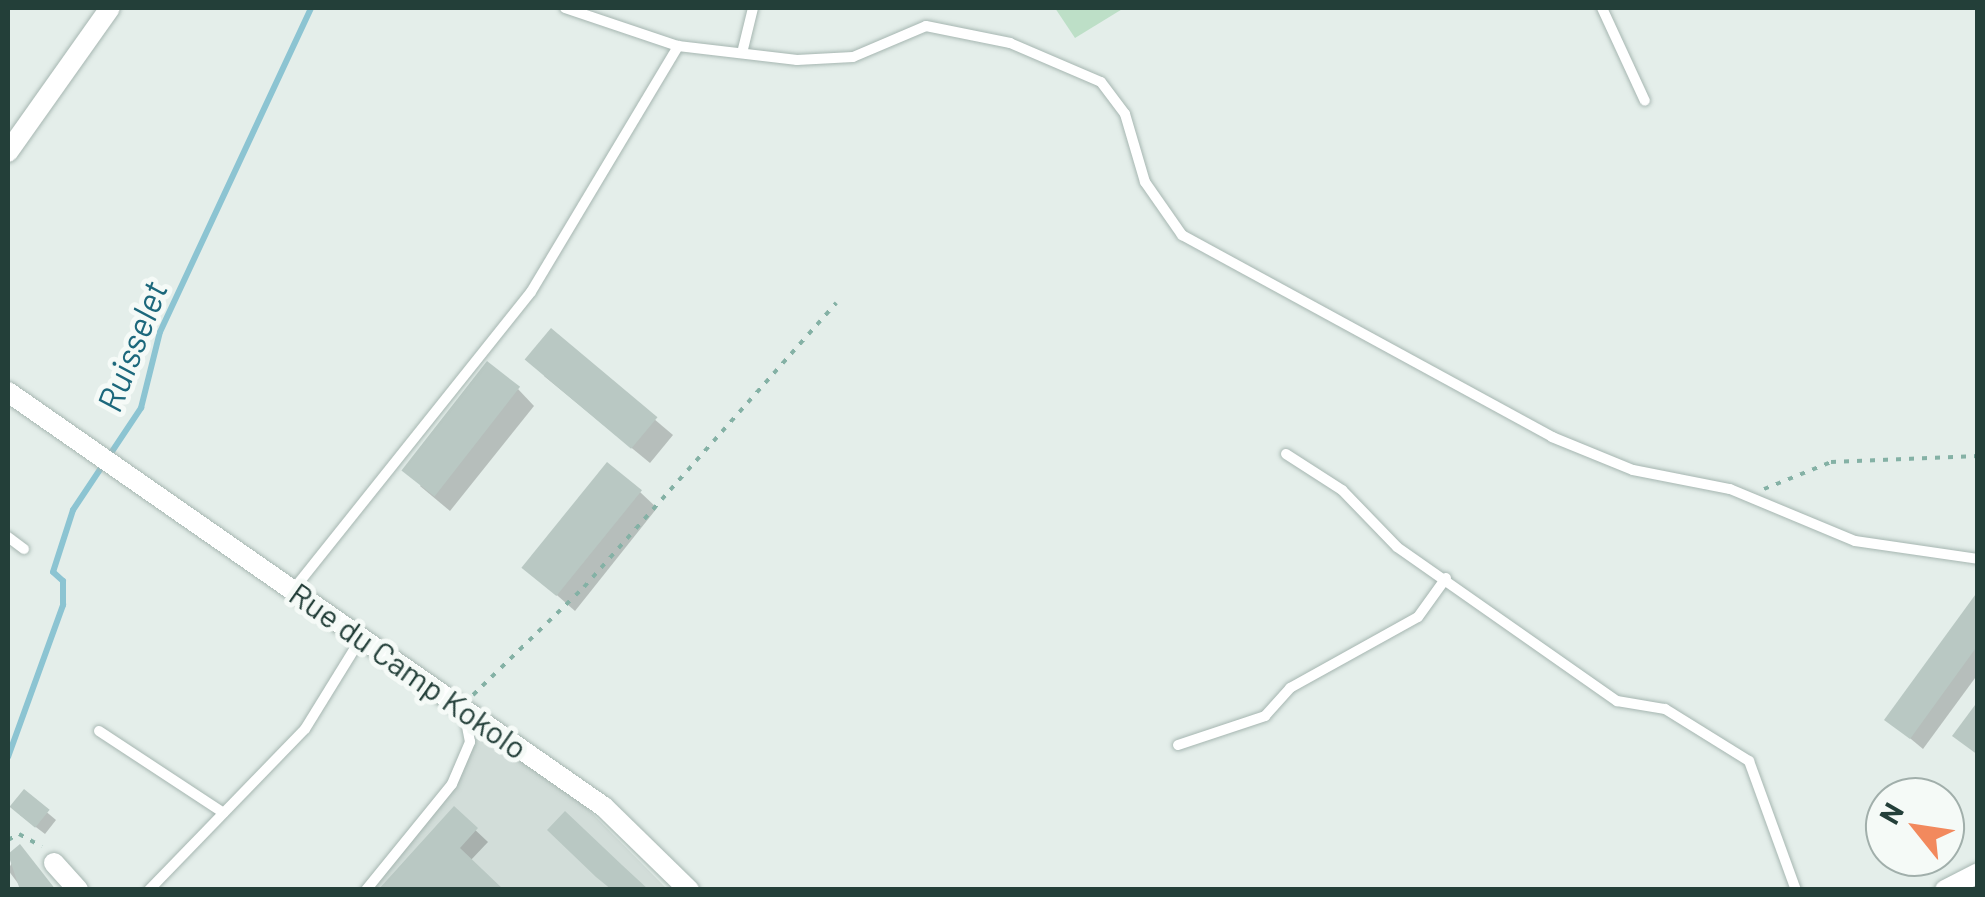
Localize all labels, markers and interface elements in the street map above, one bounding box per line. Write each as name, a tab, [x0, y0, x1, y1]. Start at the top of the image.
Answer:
water label: Ruisselet	[87, 275, 175, 417]
street label: Rue du Camp Kokolo	[283, 574, 535, 766]
north arrow	[1865, 777, 1965, 877]
text: N	[1871, 796, 1910, 830]

